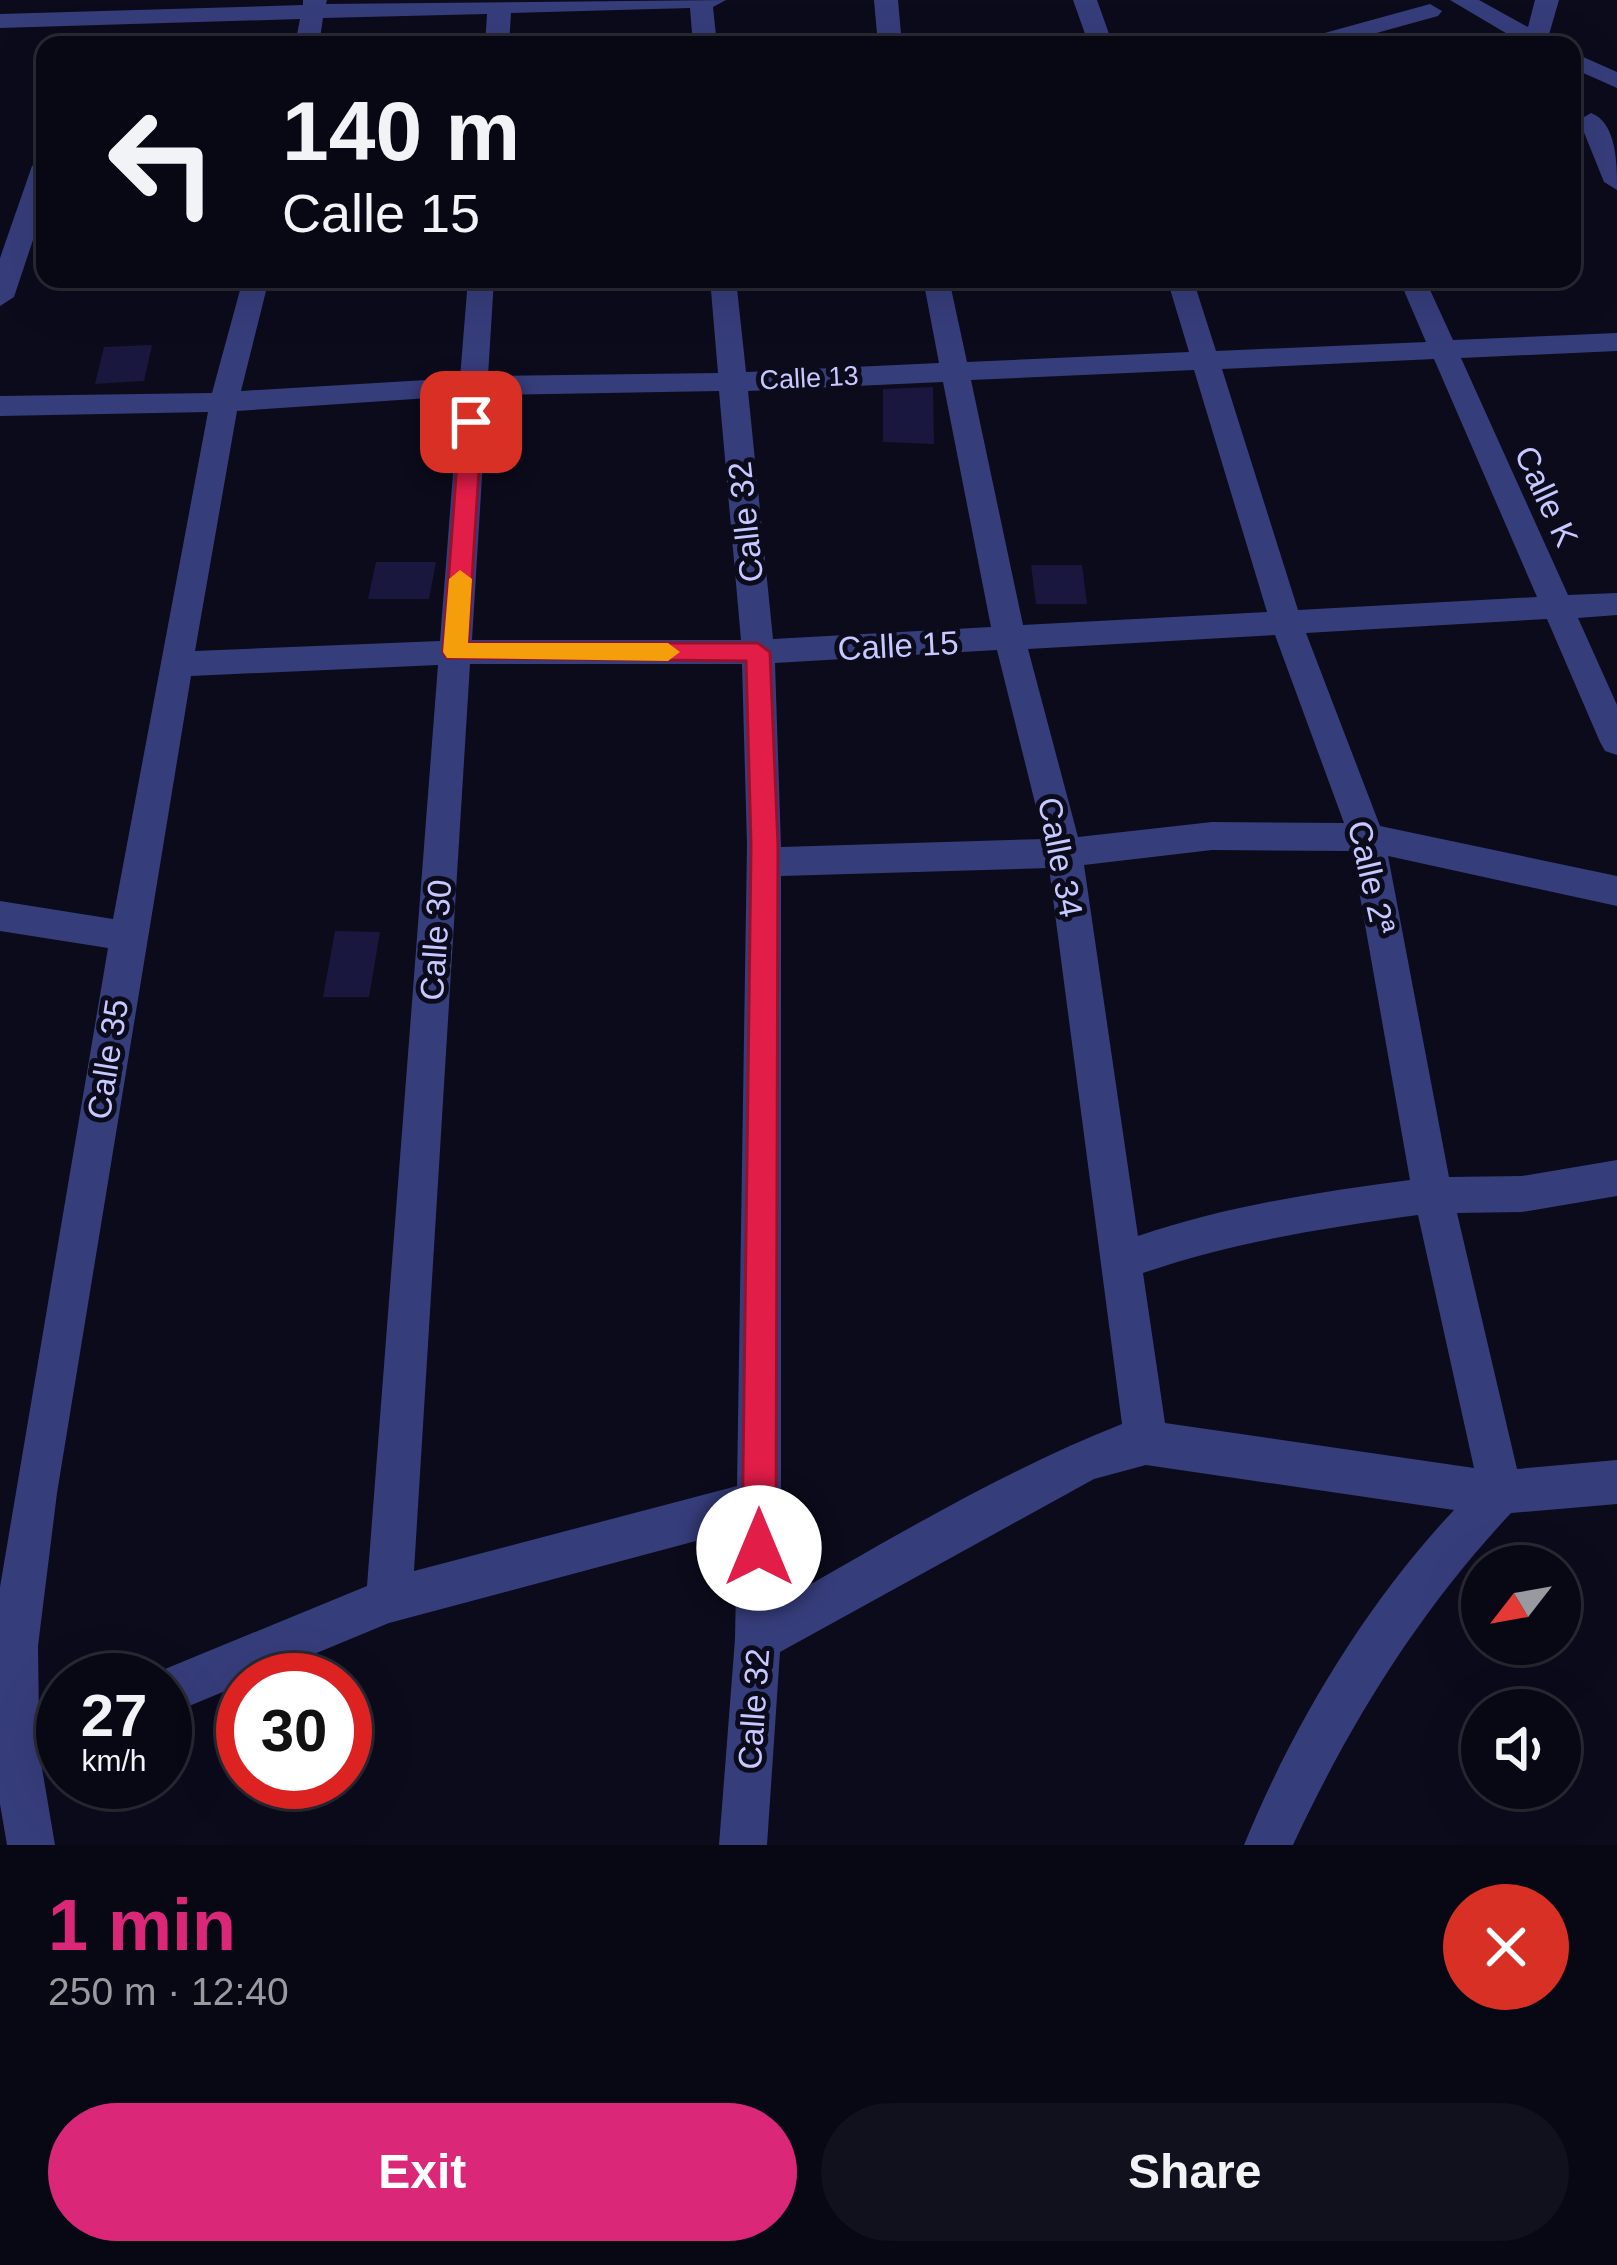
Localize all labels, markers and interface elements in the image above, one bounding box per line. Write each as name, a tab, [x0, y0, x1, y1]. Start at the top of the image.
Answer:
icon: left	[84, 84, 240, 240]
text: 140 m	[282, 84, 520, 178]
text: Calle 15	[282, 183, 480, 243]
street label: Calle 13	[759, 360, 859, 396]
pin	[420, 371, 522, 473]
icon: arrive	[438, 389, 504, 455]
street label: Calle K	[1507, 440, 1586, 552]
street label: Calle 32	[721, 460, 770, 584]
street label: Calle 15	[837, 624, 959, 667]
street label: Calle 34	[1031, 794, 1090, 920]
street label: Calle 2ª	[1341, 817, 1403, 938]
street label: Calle 30	[413, 878, 458, 1002]
street label: Calle 35	[80, 996, 135, 1122]
position arrow	[696, 1485, 822, 1611]
north arrow	[1461, 1545, 1581, 1665]
map controls	[1461, 1545, 1581, 1809]
street label: Calle 32	[731, 1647, 776, 1771]
speed limit sign: 30	[216, 1653, 372, 1809]
text: 27	[81, 1682, 147, 1749]
button: sound	[1461, 1689, 1581, 1809]
text: km/h	[81, 1744, 147, 1777]
button: close	[1443, 1884, 1569, 2010]
text: 1 min	[48, 1885, 236, 1965]
text: 250 m · 12:40	[48, 1970, 289, 2013]
button: Exit	[48, 2103, 797, 2241]
button: Share	[821, 2103, 1569, 2241]

